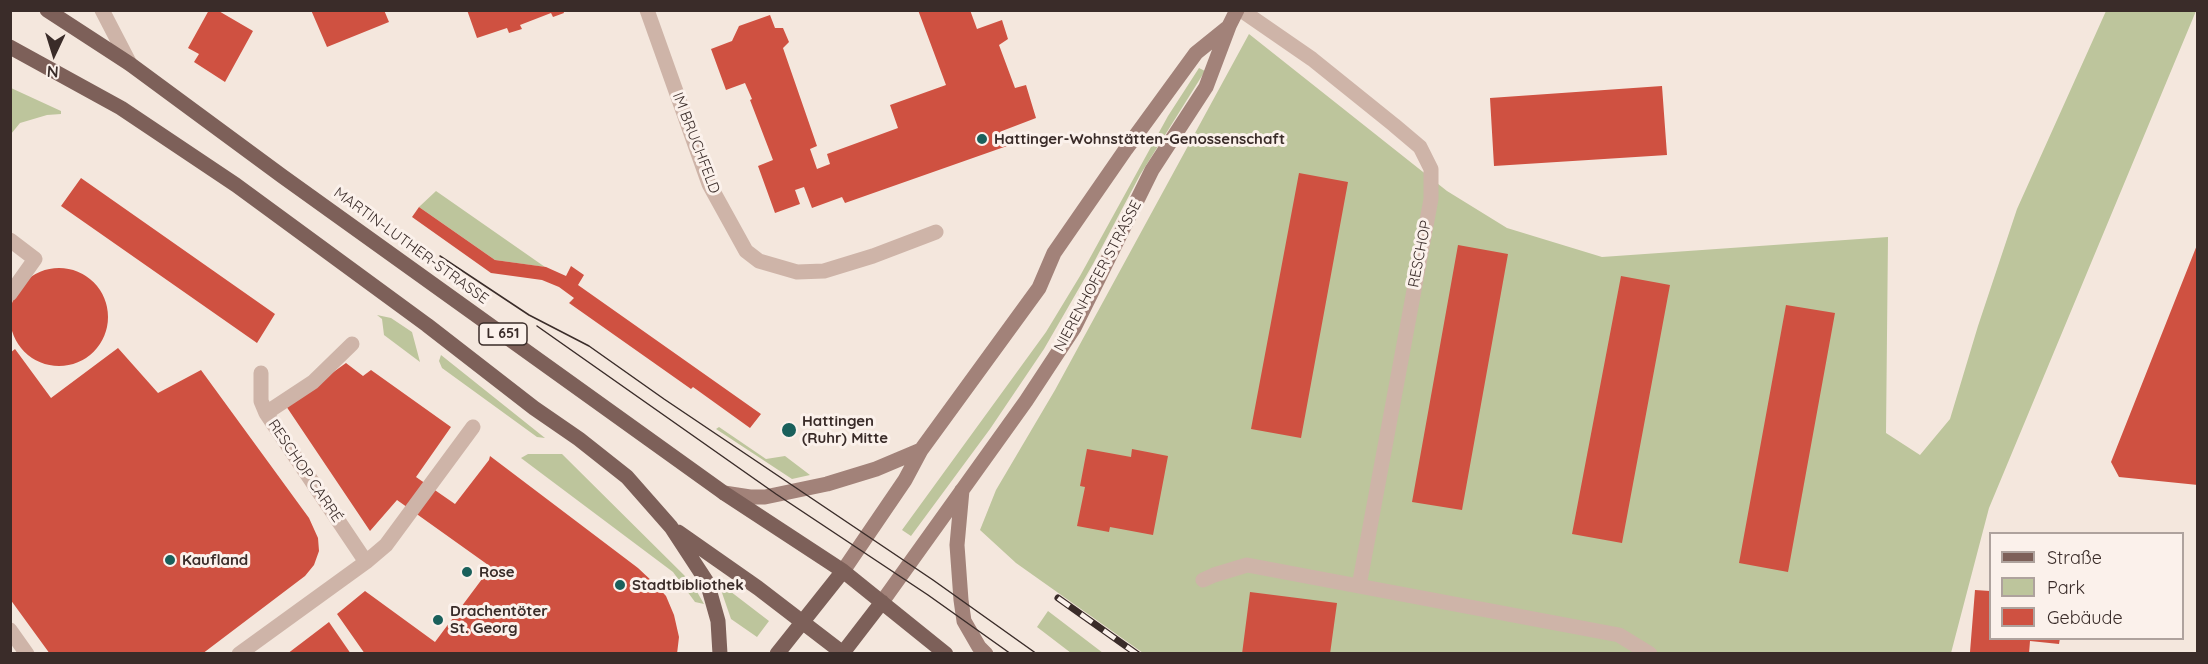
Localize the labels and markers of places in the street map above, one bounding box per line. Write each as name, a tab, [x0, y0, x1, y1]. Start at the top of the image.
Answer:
place label: Hattinger-Wohnstätten-Genossenschaft	[994, 130, 1285, 148]
marker: Hattinger-Wohnstätten-Genossenschaft	[975, 132, 989, 146]
place label: Hattingen (Ruhr) Mitte	[802, 412, 888, 447]
marker: Hattingen (Ruhr) Mitte	[780, 421, 798, 439]
place label: Kaufland	[182, 551, 248, 569]
marker: Kaufland	[163, 553, 177, 567]
place label: Rose	[479, 563, 515, 581]
marker: Rose	[460, 565, 474, 579]
place label: Stadtbibliothek	[632, 576, 744, 594]
marker: Stadtbibliothek	[613, 578, 627, 592]
place label: Drachentöter St. Georg	[450, 602, 548, 637]
marker: Drachentöter St. Georg	[431, 613, 445, 627]

